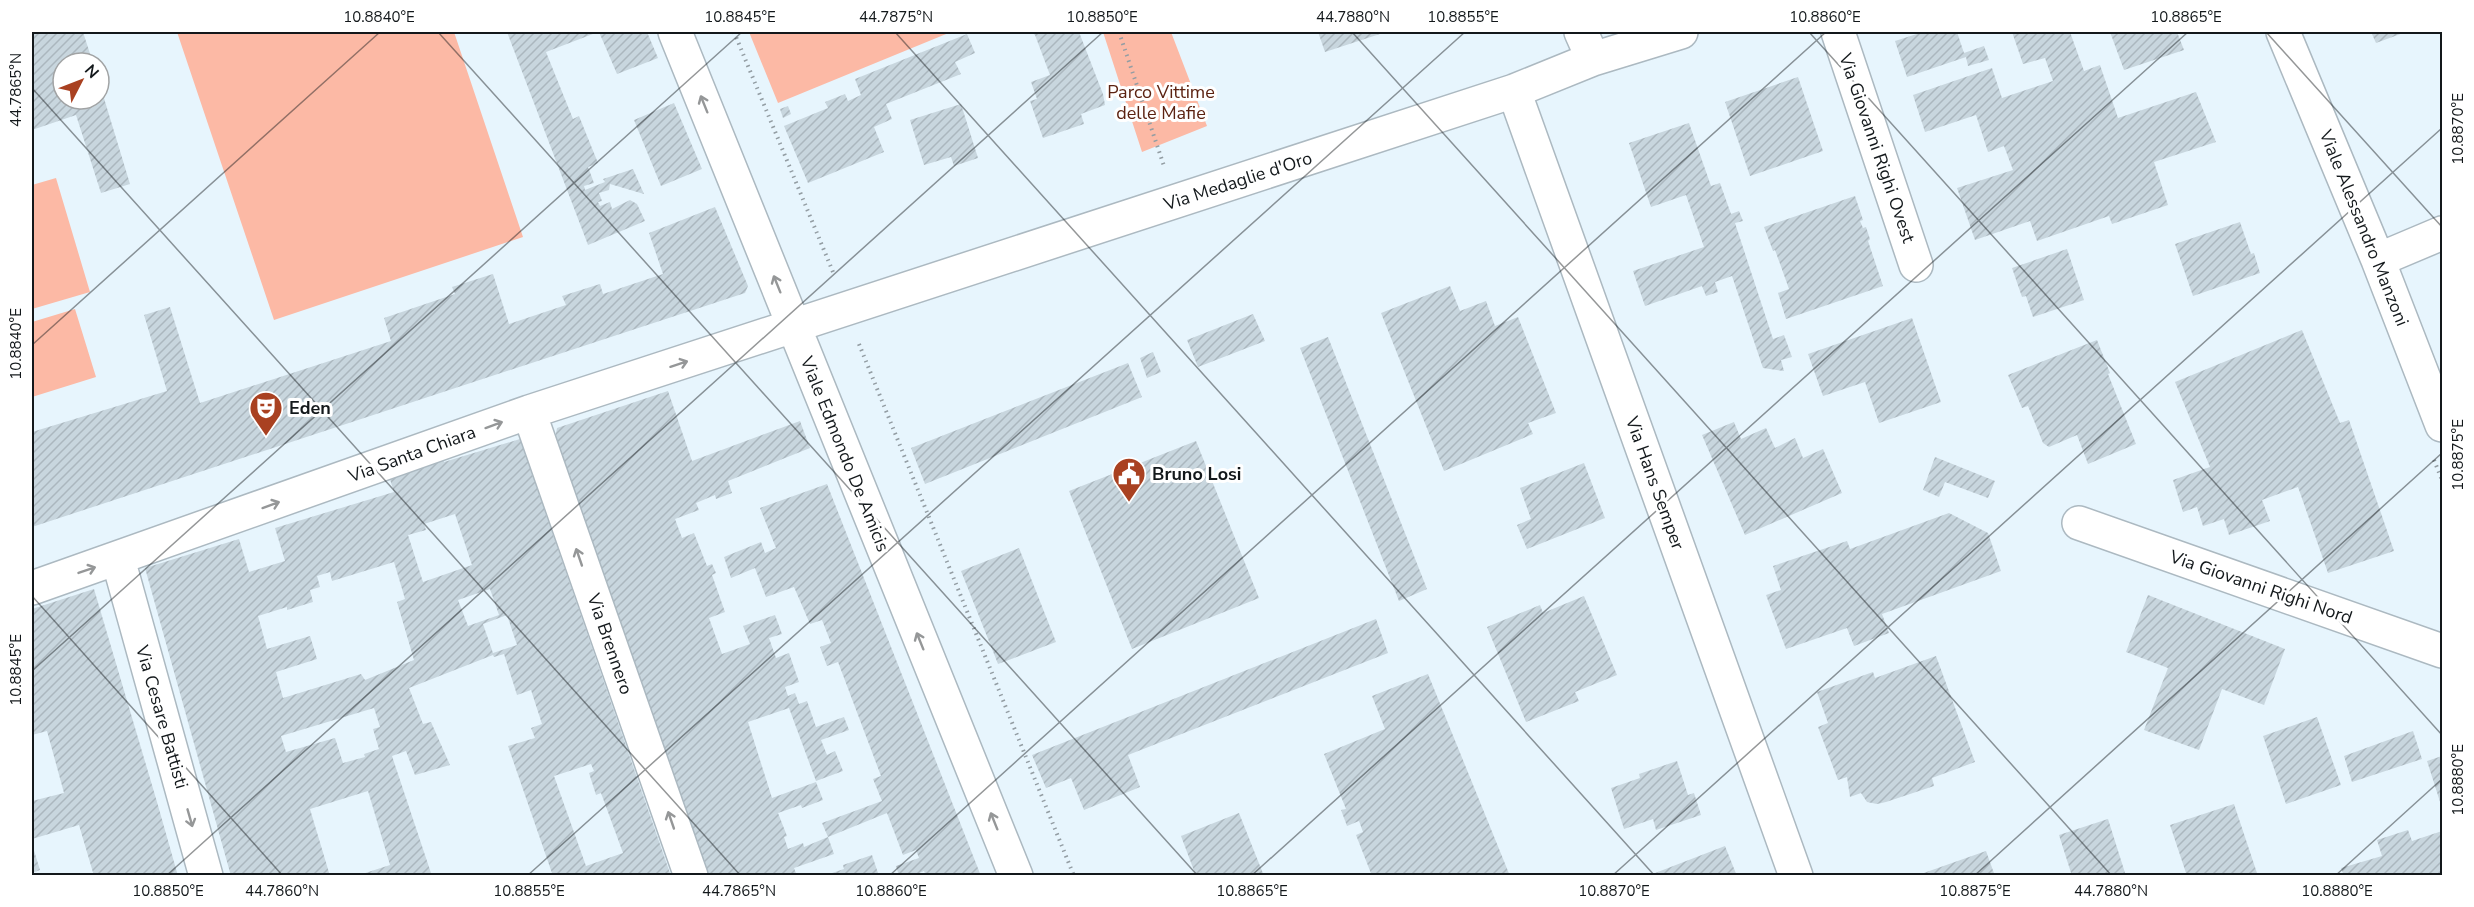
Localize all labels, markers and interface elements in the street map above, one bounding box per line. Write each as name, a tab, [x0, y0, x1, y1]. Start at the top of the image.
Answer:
text: 10.8840°E	[343, 7, 415, 27]
text: 10.8845°E	[704, 7, 776, 27]
text: 44.7875°N	[859, 7, 933, 27]
text: 10.8850°E	[1066, 7, 1138, 27]
text: 44.7880°N	[1316, 7, 1390, 27]
text: 10.8855°E	[1427, 7, 1499, 27]
text: 10.8860°E	[1789, 7, 1861, 27]
text: 10.8865°E	[2150, 7, 2222, 27]
street label: Via Giovanni Righi Ovest	[1833, 49, 1921, 247]
north arrow	[51, 51, 111, 111]
text: 44.7865°N	[6, 53, 26, 127]
text: N	[79, 60, 104, 83]
park label: Parco Vittime delle Mafie	[1107, 80, 1215, 125]
text: 10.8870°E	[2448, 93, 2468, 165]
one-way arrow	[698, 95, 709, 113]
street label: Viale Alessandro Manzoni	[2313, 125, 2414, 330]
street label: Via Medaglie d'Oro	[1160, 146, 1315, 217]
one-way arrow	[771, 276, 782, 294]
text: 10.8840°E	[6, 308, 26, 380]
street label: Viale Edmondo De Amicis	[794, 352, 895, 555]
one-way arrow	[669, 358, 688, 369]
theatre icon: Eden	[248, 390, 284, 437]
place label: Eden	[289, 396, 331, 420]
street label: Via Hans Semper	[1619, 412, 1690, 553]
one-way arrow	[484, 418, 503, 429]
text: 10.8875°E	[2448, 419, 2468, 491]
street label: Via Santa Chiara	[344, 420, 479, 489]
public building icon: Bruno Losi	[1111, 456, 1147, 503]
place label: Bruno Losi	[1152, 462, 1241, 486]
one-way arrow	[261, 498, 280, 509]
street label: Via Giovanni Righi Nord	[2166, 544, 2356, 630]
one-way arrow	[573, 548, 584, 567]
one-way arrow	[77, 563, 96, 574]
street label: Via Brennero	[581, 589, 638, 698]
one-way arrow	[914, 632, 925, 651]
text: 10.8845°E	[6, 634, 26, 706]
street label: Via Cesare Battisti	[130, 642, 194, 791]
text: 10.8880°E	[2448, 744, 2468, 816]
one-way arrow	[185, 808, 196, 827]
one-way arrow	[665, 811, 676, 830]
one-way arrow	[987, 813, 998, 831]
text: 10.8850°E	[132, 881, 204, 901]
text: 44.7860°N	[245, 881, 319, 901]
text: 10.8855°E	[493, 881, 565, 901]
text: 44.7865°N	[702, 881, 776, 901]
text: 10.8860°E	[855, 881, 927, 901]
text: 10.8865°E	[1216, 881, 1288, 901]
text: 10.8870°E	[1578, 881, 1650, 901]
text: 10.8875°E	[1939, 881, 2011, 901]
text: 44.7880°N	[2074, 881, 2148, 901]
text: 10.8880°E	[2301, 881, 2373, 901]

